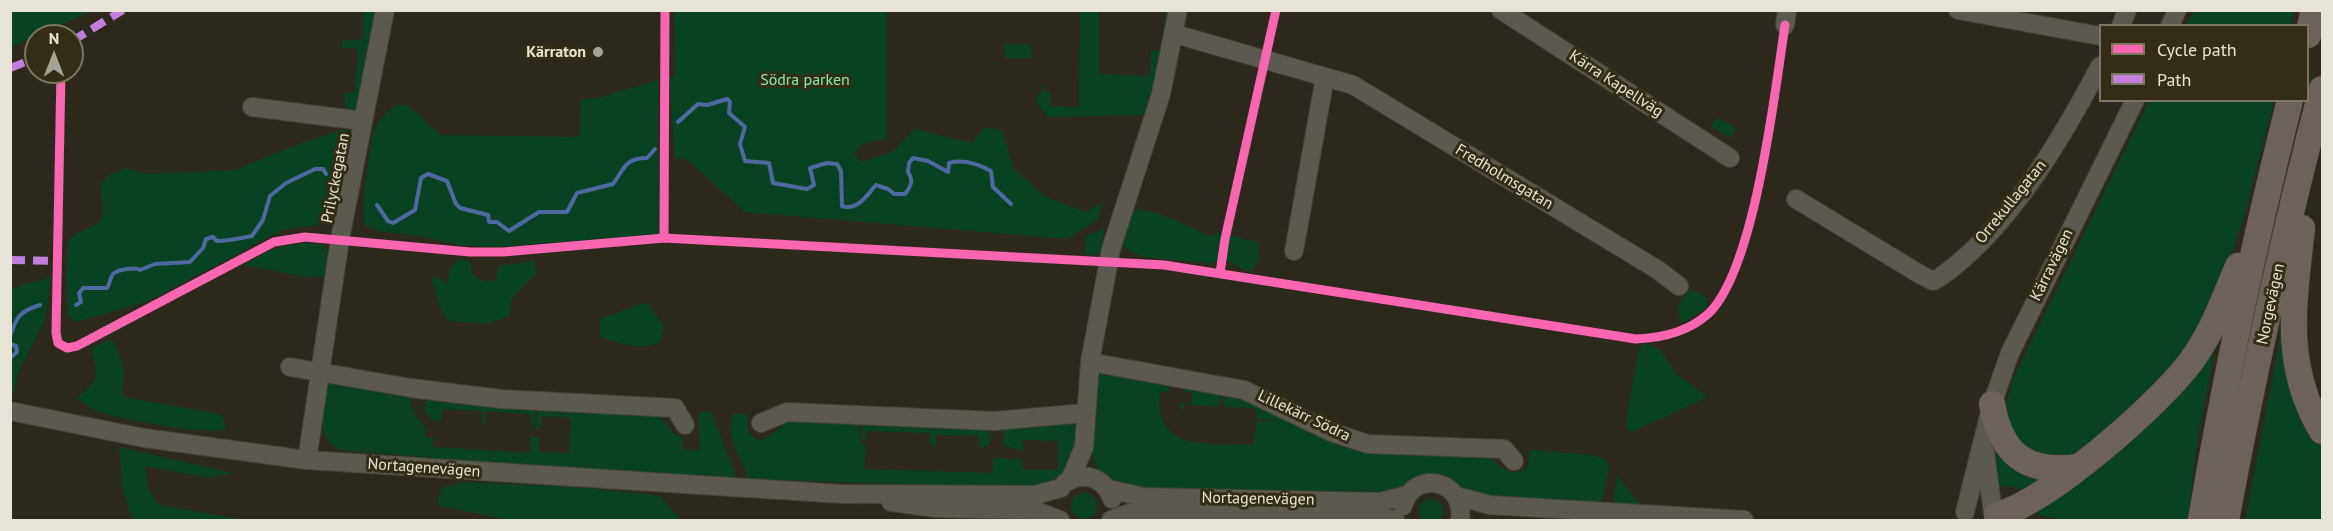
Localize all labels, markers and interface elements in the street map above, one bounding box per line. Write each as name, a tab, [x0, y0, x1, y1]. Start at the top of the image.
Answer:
north arrow	[24, 24, 84, 84]
legend	[2099, 24, 2309, 102]
text: N	[49, 28, 59, 48]
text: Cycle path	[2157, 38, 2237, 61]
place label: Kärraton	[526, 42, 586, 62]
marker: Kärraton	[591, 45, 605, 59]
street label: Kärra Kapellväg	[1565, 46, 1667, 122]
text: Path	[2157, 68, 2191, 91]
park label: Södra parken	[760, 70, 850, 90]
street label: Prilyckegatan	[318, 131, 354, 225]
street label: Fredholmsgatan	[1452, 140, 1556, 214]
street label: Orrekullagatan	[1971, 156, 2051, 248]
street label: Kärravägen	[2026, 226, 2078, 304]
street label: Norgevägen	[2253, 262, 2289, 346]
street label: Lillekärr Södra	[1255, 386, 1353, 446]
street label: Nortagenevägen	[367, 454, 481, 482]
street label: Nortagenevägen	[1201, 488, 1315, 510]

